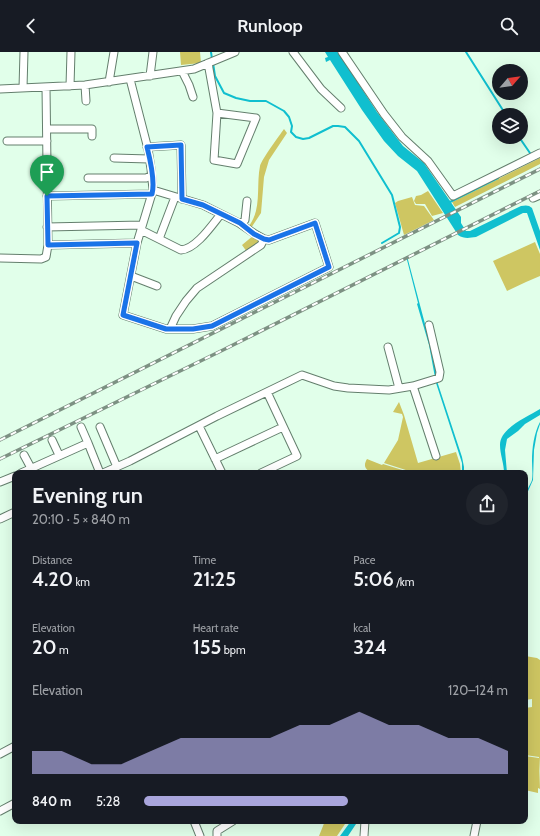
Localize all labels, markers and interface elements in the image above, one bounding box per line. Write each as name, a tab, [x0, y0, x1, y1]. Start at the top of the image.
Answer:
icon: back	[20, 15, 42, 37]
text: Runloop	[237, 15, 303, 37]
icon: search	[498, 15, 520, 37]
north arrow	[492, 64, 528, 100]
map controls	[492, 64, 528, 144]
button: layers	[492, 108, 528, 144]
pin	[30, 155, 64, 196]
icon: arrive	[36, 161, 58, 183]
text: Evening run	[32, 482, 143, 509]
button: share	[466, 483, 508, 525]
text: 20:10 · 5 × 840 m	[32, 511, 130, 527]
text: Distance	[32, 553, 73, 567]
text: Time	[193, 553, 216, 567]
text: Pace	[353, 553, 375, 567]
text: 4.20	[32, 567, 73, 591]
text: 21:25	[193, 567, 236, 591]
text: 5:06	[353, 567, 394, 591]
text: km	[73, 575, 90, 589]
text: /km	[394, 575, 414, 589]
text: Elevation	[32, 621, 75, 635]
text: Heart rate	[193, 621, 239, 635]
text: kcal	[353, 621, 371, 635]
text: 20	[32, 635, 57, 659]
text: 155	[193, 635, 221, 659]
text: 324	[353, 635, 387, 659]
text: m	[57, 643, 69, 657]
text: bpm	[221, 643, 246, 657]
text: Elevation	[32, 682, 83, 698]
text: 120–124 m	[448, 682, 508, 698]
text: 840 m	[32, 793, 71, 809]
text: 5:28	[96, 793, 120, 809]

